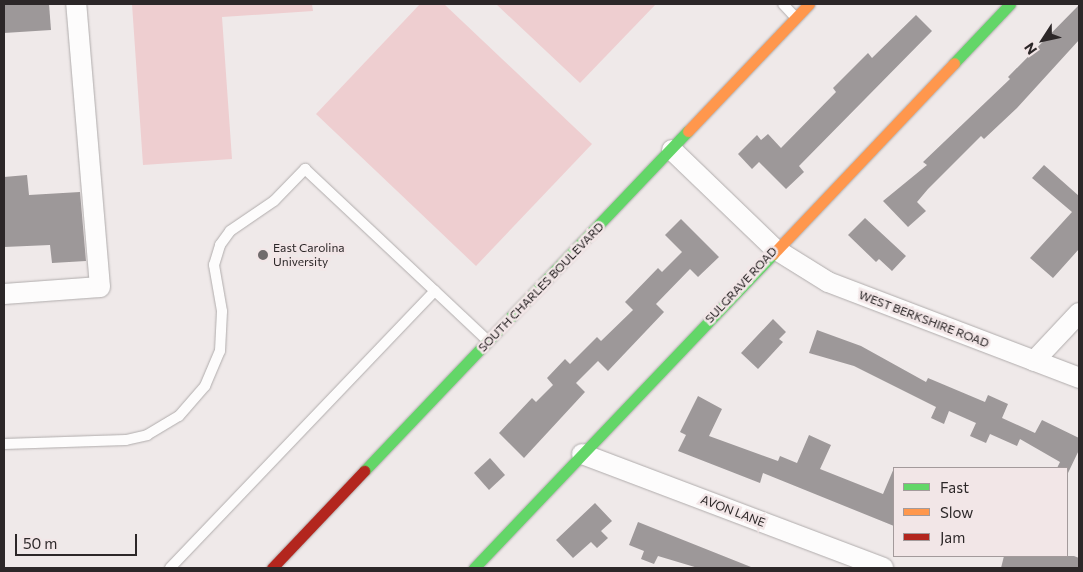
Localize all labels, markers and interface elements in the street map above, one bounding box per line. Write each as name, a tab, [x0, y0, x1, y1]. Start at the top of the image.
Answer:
north arrow	[1018, 15, 1068, 65]
text: N	[1020, 40, 1040, 58]
street label: SOUTH CHARLES BOULEVARD	[475, 219, 607, 355]
place label: East Carolina University	[273, 241, 345, 269]
street label: SULGRAVE ROAD	[702, 244, 780, 326]
marker: East Carolina University	[257, 249, 269, 261]
street label: WEST BERKSHIRE ROAD	[857, 287, 991, 351]
legend	[893, 467, 1068, 557]
text: Fast	[940, 478, 969, 496]
street label: AVON LANE	[699, 492, 767, 530]
text: Slow	[940, 503, 973, 521]
scale bar	[18, 524, 140, 556]
text: Jam	[940, 528, 965, 546]
text: 50 m	[23, 534, 57, 552]

